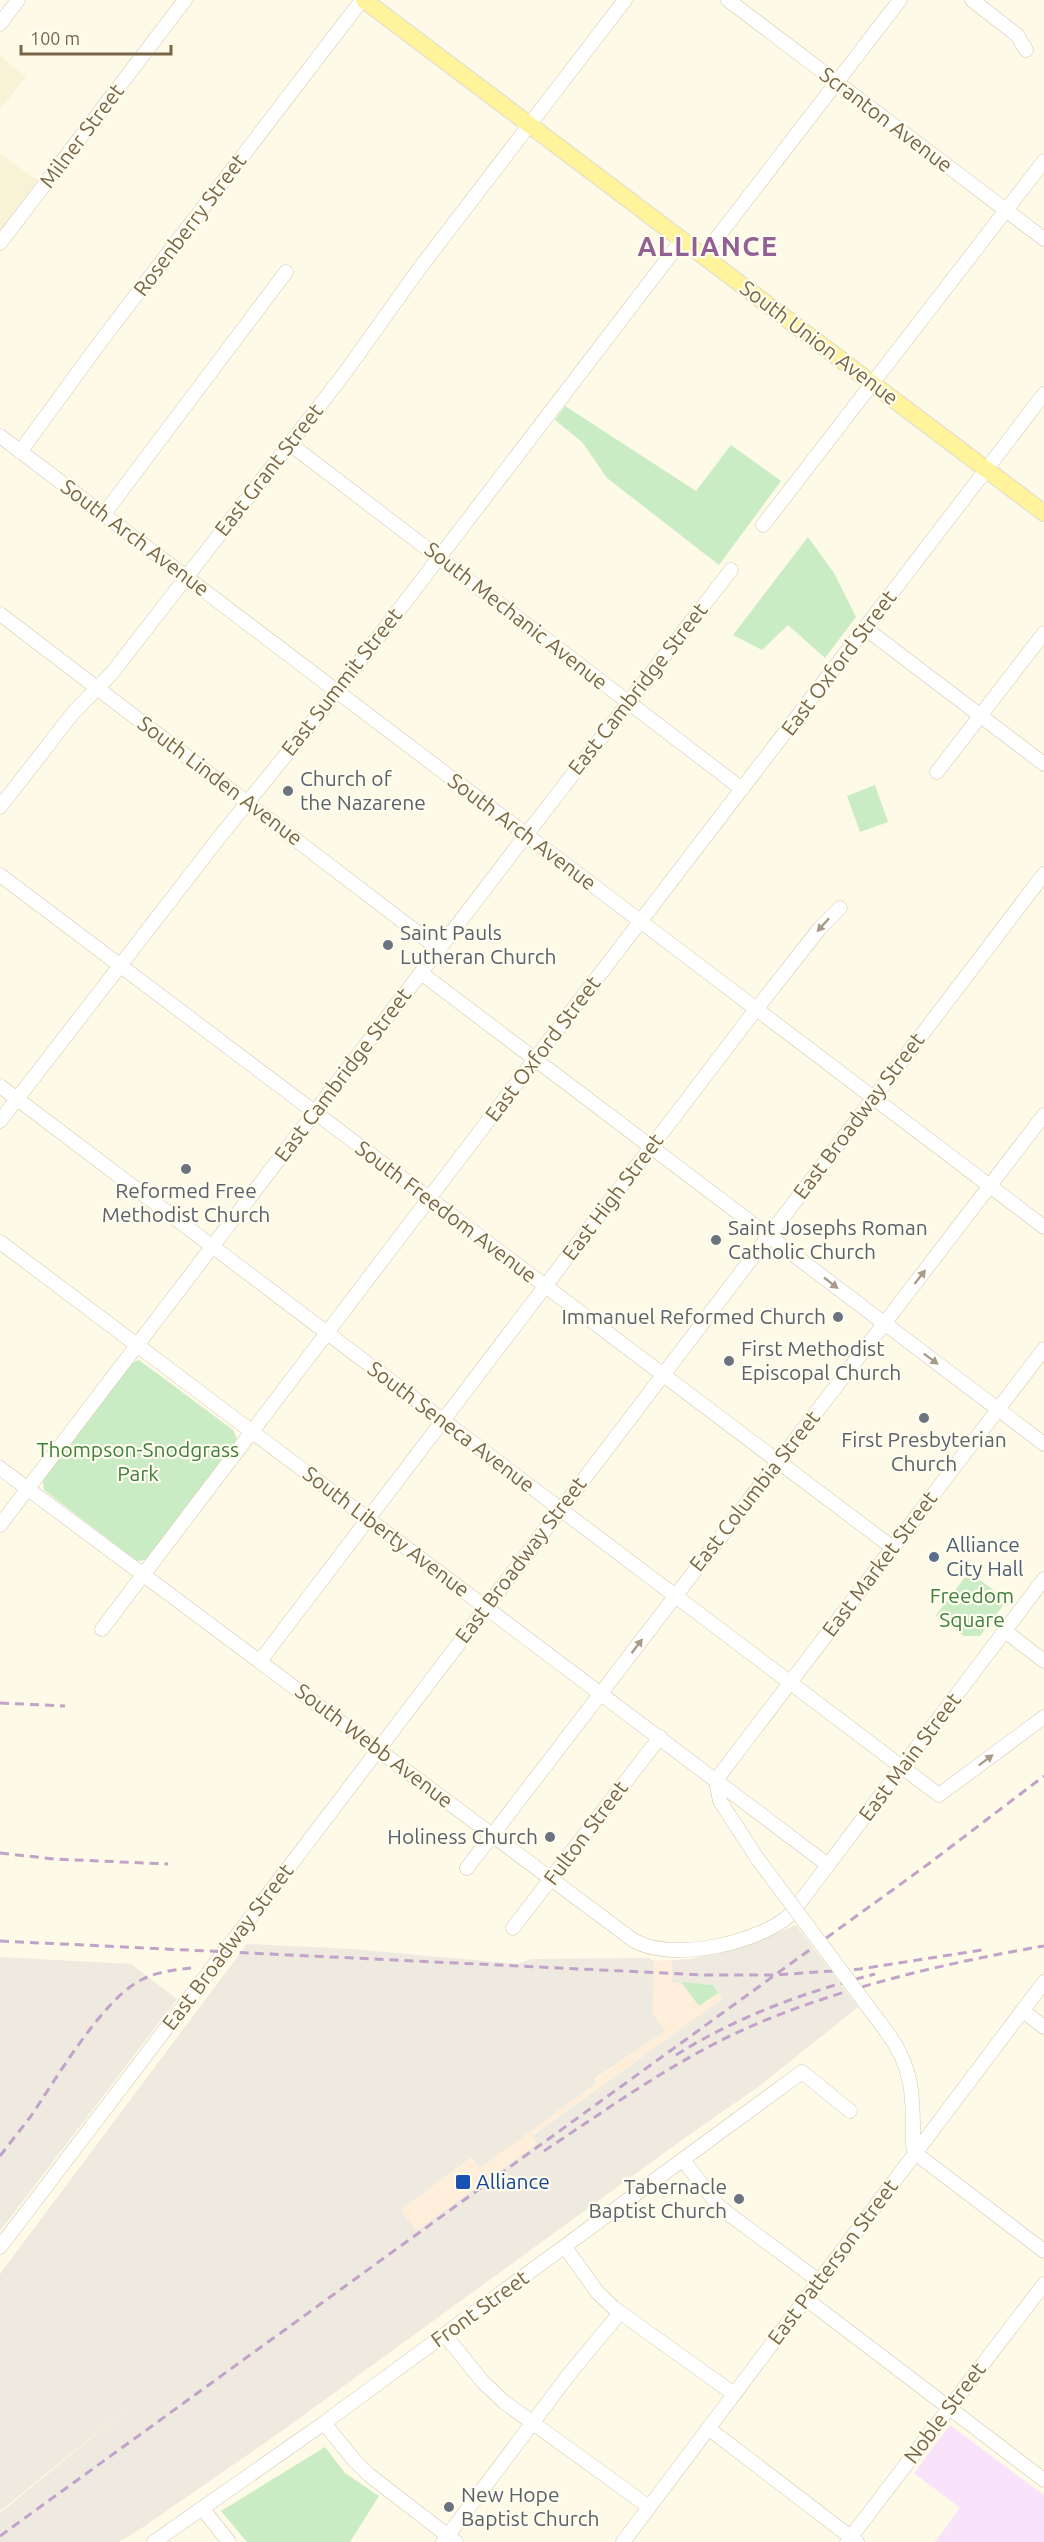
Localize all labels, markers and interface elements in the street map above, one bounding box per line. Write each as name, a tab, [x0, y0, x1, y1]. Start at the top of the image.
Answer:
scale bar	[21, 18, 171, 56]
text: 100 m	[30, 28, 80, 48]
street label: Scranton Avenue	[816, 62, 958, 177]
street label: Milner Street	[34, 79, 128, 192]
street label: Rosenberry Street	[128, 149, 250, 300]
district label: ALLIANCE	[637, 231, 779, 261]
street label: South Union Avenue	[736, 275, 903, 409]
street label: East Grant Street	[209, 399, 327, 540]
street label: South Arch Avenue	[57, 474, 214, 601]
street label: South Mechanic Avenue	[421, 536, 613, 694]
street label: East Oxford Street	[776, 585, 901, 740]
street label: East Cambridge Street	[563, 598, 712, 779]
street label: East Summit Street	[276, 603, 406, 760]
street label: South Linden Avenue	[134, 711, 308, 850]
place label: Church of the Nazarene	[300, 766, 426, 814]
street label: South Arch Avenue	[444, 768, 601, 895]
marker: Church of the Nazarene	[281, 784, 295, 798]
one-way arrow	[816, 918, 830, 933]
place label: Saint Pauls Lutheran Church	[400, 920, 557, 968]
marker: Saint Pauls Lutheran Church	[381, 938, 395, 952]
street label: East Oxford Street	[480, 971, 605, 1126]
street label: East Cambridge Street	[269, 983, 415, 1166]
street label: East Broadway Street	[788, 1028, 929, 1203]
street label: East High Street	[557, 1128, 668, 1264]
street label: South Freedom Avenue	[351, 1135, 542, 1287]
marker: Reformed Free Methodist Church	[179, 1162, 193, 1176]
place label: Reformed Free Methodist Church	[102, 1178, 270, 1226]
place label: Saint Josephs Roman Catholic Church	[728, 1215, 928, 1263]
marker: Saint Josephs Roman Catholic Church	[709, 1233, 723, 1247]
one-way arrow	[913, 1270, 925, 1285]
one-way arrow	[824, 1277, 839, 1289]
place label: Immanuel Reformed Church	[561, 1304, 826, 1328]
marker: Immanuel Reformed Church	[831, 1310, 845, 1324]
place label: First Methodist Episcopal Church	[741, 1336, 901, 1384]
one-way arrow	[922, 1353, 938, 1365]
marker: First Methodist Episcopal Church	[722, 1354, 736, 1368]
street label: South Seneca Avenue	[363, 1356, 540, 1497]
street label: East Columbia Street	[684, 1405, 824, 1575]
marker: First Presbyterian Church	[917, 1411, 931, 1425]
place label: First Presbyterian Church	[841, 1427, 1007, 1475]
park label: Thompson-Snodgrass Park	[37, 1437, 239, 1485]
street label: South Liberty Avenue	[299, 1461, 474, 1602]
street label: East Broadway Street	[450, 1472, 591, 1647]
street label: East Market Street	[817, 1486, 942, 1641]
place label: Alliance City Hall	[946, 1532, 1024, 1580]
marker: Alliance City Hall	[927, 1550, 941, 1564]
park label: Freedom Square	[930, 1583, 1014, 1631]
one-way arrow	[630, 1638, 643, 1654]
street label: South Webb Avenue	[291, 1678, 458, 1812]
street label: East Main Street	[853, 1688, 965, 1825]
one-way arrow	[978, 1755, 993, 1767]
street label: Fulton Street	[538, 1776, 632, 1889]
place label: Holiness Church	[387, 1824, 538, 1848]
marker: Holiness Church	[543, 1830, 557, 1844]
street label: East Broadway Street	[157, 1859, 298, 2034]
place label: Alliance	[476, 2169, 550, 2193]
marker: Alliance	[454, 2173, 472, 2191]
place label: Tabernacle Baptist Church	[589, 2174, 727, 2222]
street label: East Patterson Street	[762, 2174, 902, 2349]
marker: Tabernacle Baptist Church	[732, 2192, 746, 2206]
street label: Front Street	[426, 2265, 533, 2352]
street label: Noble Street	[898, 2357, 990, 2468]
place label: New Hope Baptist Church	[461, 2482, 600, 2530]
marker: New Hope Baptist Church	[442, 2500, 456, 2514]

